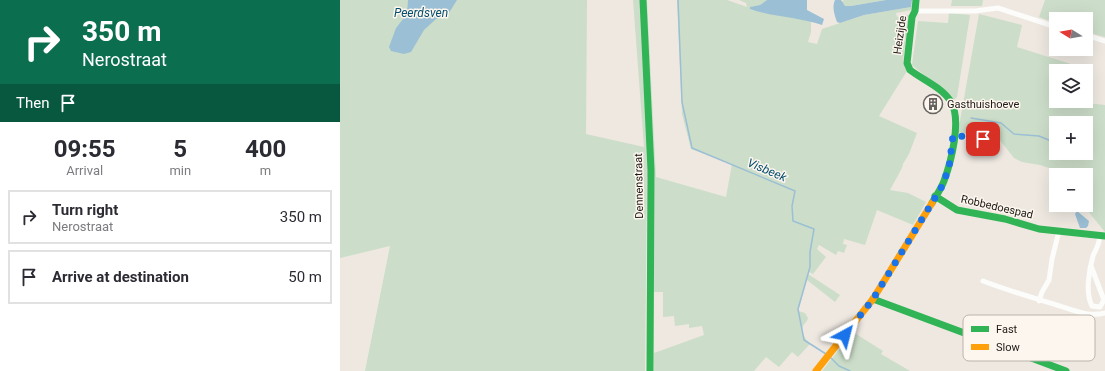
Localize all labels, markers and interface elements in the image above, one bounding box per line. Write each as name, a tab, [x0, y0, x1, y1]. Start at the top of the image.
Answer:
water label: Peerdsven	[394, 6, 448, 20]
north arrow	[1049, 12, 1093, 56]
map controls	[1049, 12, 1093, 212]
text: 350 m	[82, 15, 161, 48]
street label: Heizijde	[891, 15, 909, 55]
icon: right	[16, 16, 68, 68]
text: Nerostraat	[82, 49, 167, 70]
button: layers	[1049, 64, 1093, 108]
icon: arrive	[57, 92, 79, 114]
building icon: Gasthuishoeve	[922, 93, 944, 115]
text: Then	[16, 94, 49, 112]
place label: Gasthuishoeve	[947, 98, 1020, 111]
button: +	[1049, 116, 1093, 160]
pin	[966, 122, 1000, 156]
icon: arrive	[972, 128, 994, 150]
text: 09:55	[54, 135, 116, 163]
text: 5	[173, 135, 187, 163]
text: 400	[245, 135, 286, 163]
street label: Dennenstraat	[632, 153, 646, 219]
water label: Visbeek	[745, 156, 790, 185]
text: Arrival	[66, 163, 103, 178]
text: min	[169, 163, 191, 178]
text: m	[260, 163, 271, 178]
button: −	[1049, 168, 1093, 212]
street label: Robbedoespad	[960, 192, 1034, 222]
text: Turn right	[52, 201, 118, 219]
icon: right	[18, 206, 40, 228]
text: 350 m	[280, 208, 322, 226]
text: Nerostraat	[52, 219, 113, 234]
icon: arrive	[18, 266, 40, 288]
text: Arrive at destination	[52, 268, 189, 286]
text: 50 m	[288, 268, 322, 286]
position arrow	[824, 314, 866, 356]
legend	[963, 315, 1095, 361]
text: Fast	[996, 323, 1018, 336]
text: Slow	[996, 341, 1020, 354]

